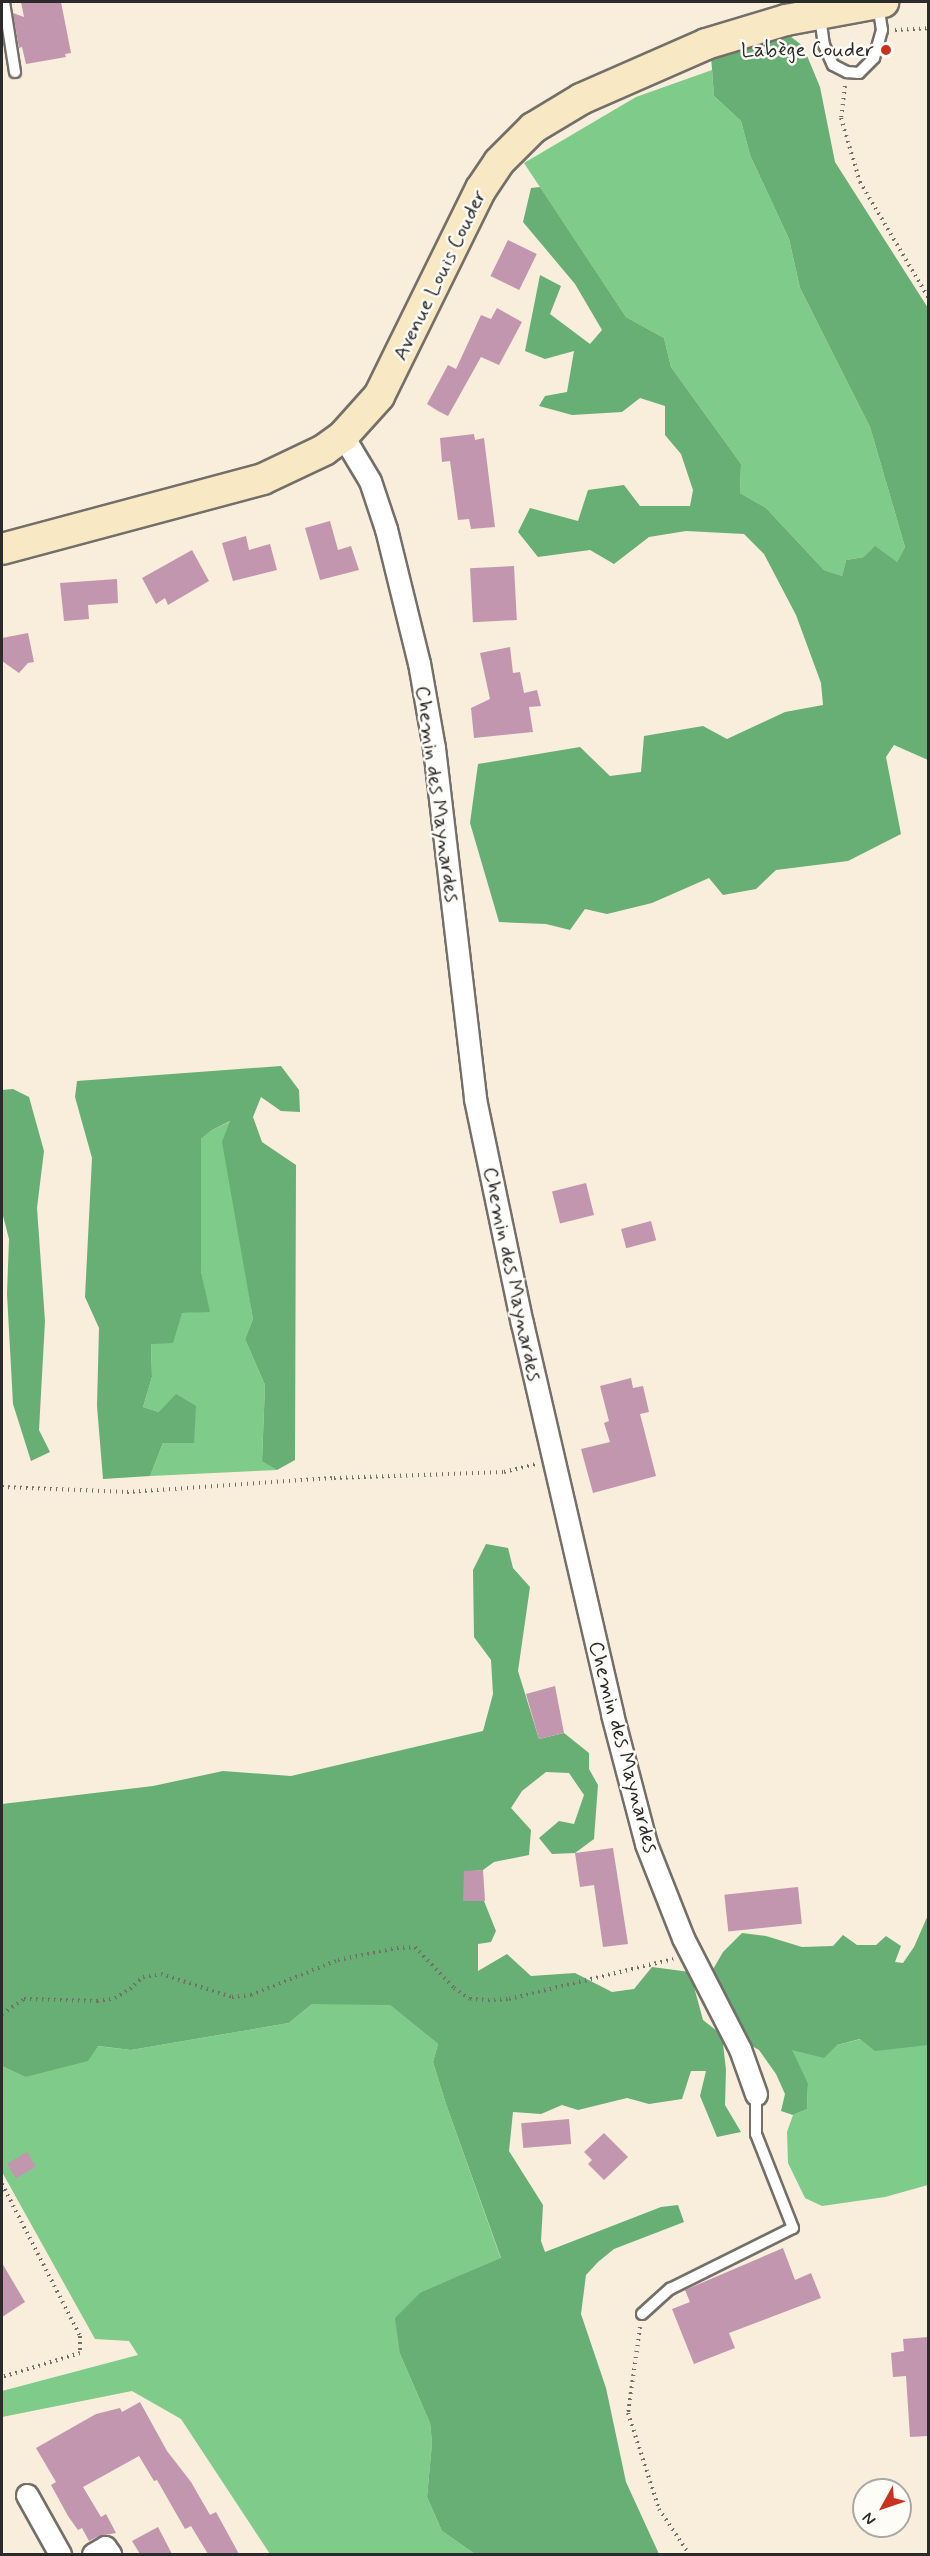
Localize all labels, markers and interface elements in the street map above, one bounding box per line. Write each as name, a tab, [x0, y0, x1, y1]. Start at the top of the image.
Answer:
place label: Labège Couder	[742, 37, 874, 63]
marker: Labège Couder	[879, 43, 893, 57]
street label: Avenue Louis Couder	[389, 187, 491, 363]
street label: Chemin des Maynardes	[409, 684, 465, 904]
street label: Chemin des Maynardes	[477, 1165, 547, 1383]
street label: Chemin des Maynardes	[583, 1638, 663, 1856]
north arrow	[852, 2478, 912, 2538]
text: N	[858, 2508, 881, 2529]

